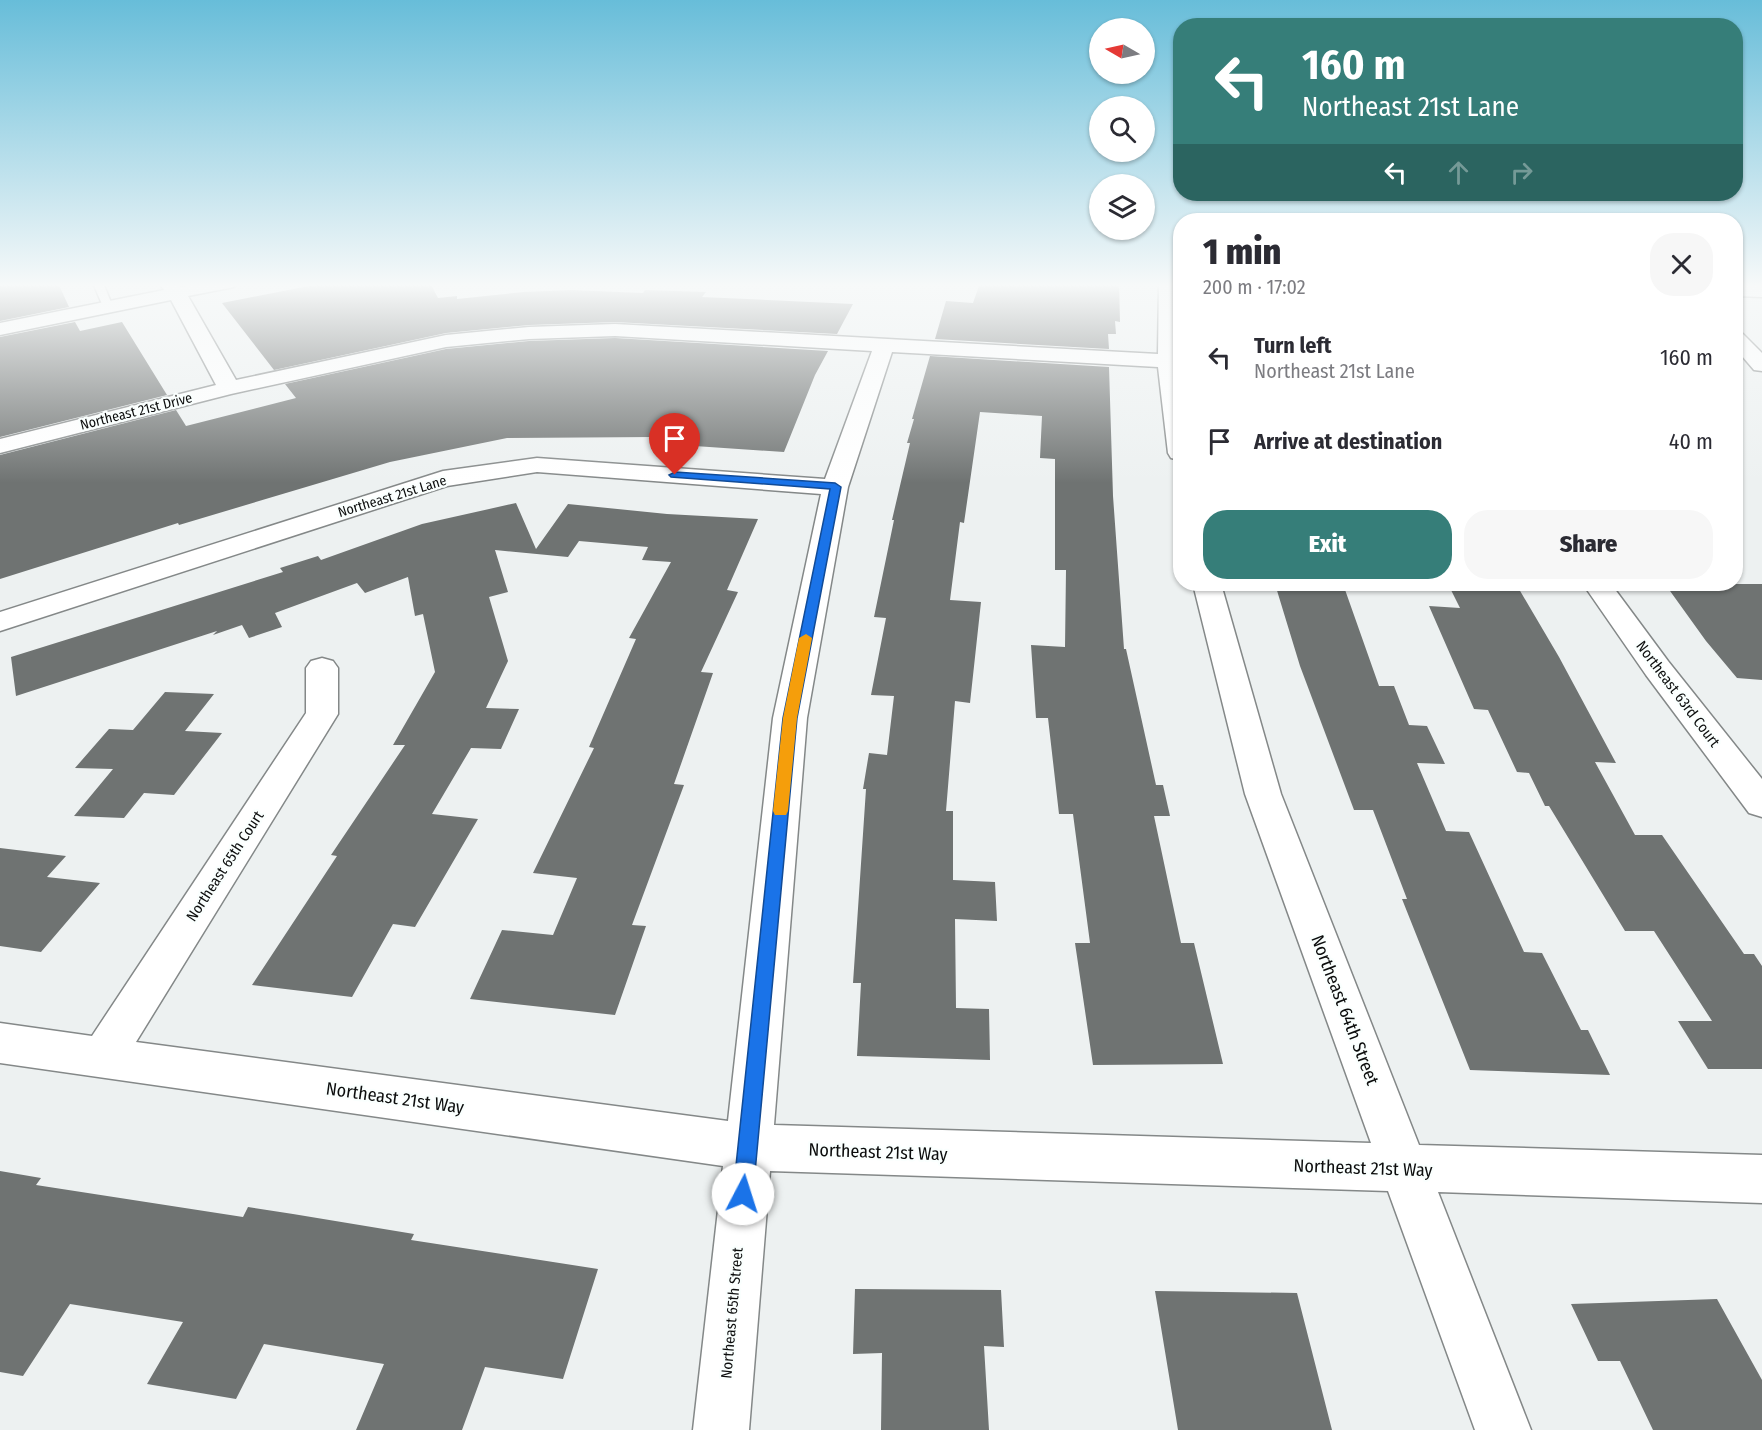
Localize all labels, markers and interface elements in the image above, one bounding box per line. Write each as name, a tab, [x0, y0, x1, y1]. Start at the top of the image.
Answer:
north arrow	[1089, 18, 1155, 84]
map controls	[1089, 18, 1155, 240]
text: 160 m	[1302, 40, 1405, 90]
icon: left	[1203, 42, 1281, 120]
text: Northeast 21st Lane	[1302, 91, 1519, 123]
button: search	[1089, 96, 1155, 162]
icon: left	[1379, 156, 1412, 189]
icon: ahead	[1442, 156, 1475, 189]
icon: right	[1505, 156, 1538, 189]
button: layers	[1089, 174, 1155, 240]
text: 1 min	[1203, 230, 1281, 274]
button: close	[1650, 233, 1713, 296]
text: 200 m · 17:02	[1203, 275, 1306, 299]
text: Turn left	[1254, 332, 1332, 359]
icon: left	[1203, 341, 1236, 374]
text: 160 m	[1660, 344, 1713, 371]
text: Northeast 21st Lane	[1254, 359, 1415, 383]
street label: Northeast 21st Drive	[78, 389, 194, 434]
pin	[649, 413, 700, 475]
icon: arrive	[658, 422, 691, 455]
icon: arrive	[1203, 425, 1236, 458]
text: Arrive at destination	[1254, 428, 1442, 455]
text: 40 m	[1669, 428, 1713, 455]
street label: Northeast 21st Lane	[336, 472, 449, 521]
button: Exit	[1203, 510, 1452, 579]
button: Share	[1464, 510, 1713, 579]
street label: Northeast 63rd Court	[1632, 637, 1724, 751]
street label: Northeast 65th Court	[183, 807, 267, 925]
street label: Northeast 64th Street	[1306, 932, 1384, 1088]
street label: Northeast 21st Way	[325, 1077, 465, 1119]
street label: Northeast 21st Way	[808, 1139, 948, 1165]
street label: Northeast 21st Way	[1293, 1155, 1433, 1181]
position arrow	[711, 1162, 775, 1226]
street label: Northeast 65th Street	[717, 1246, 747, 1379]

